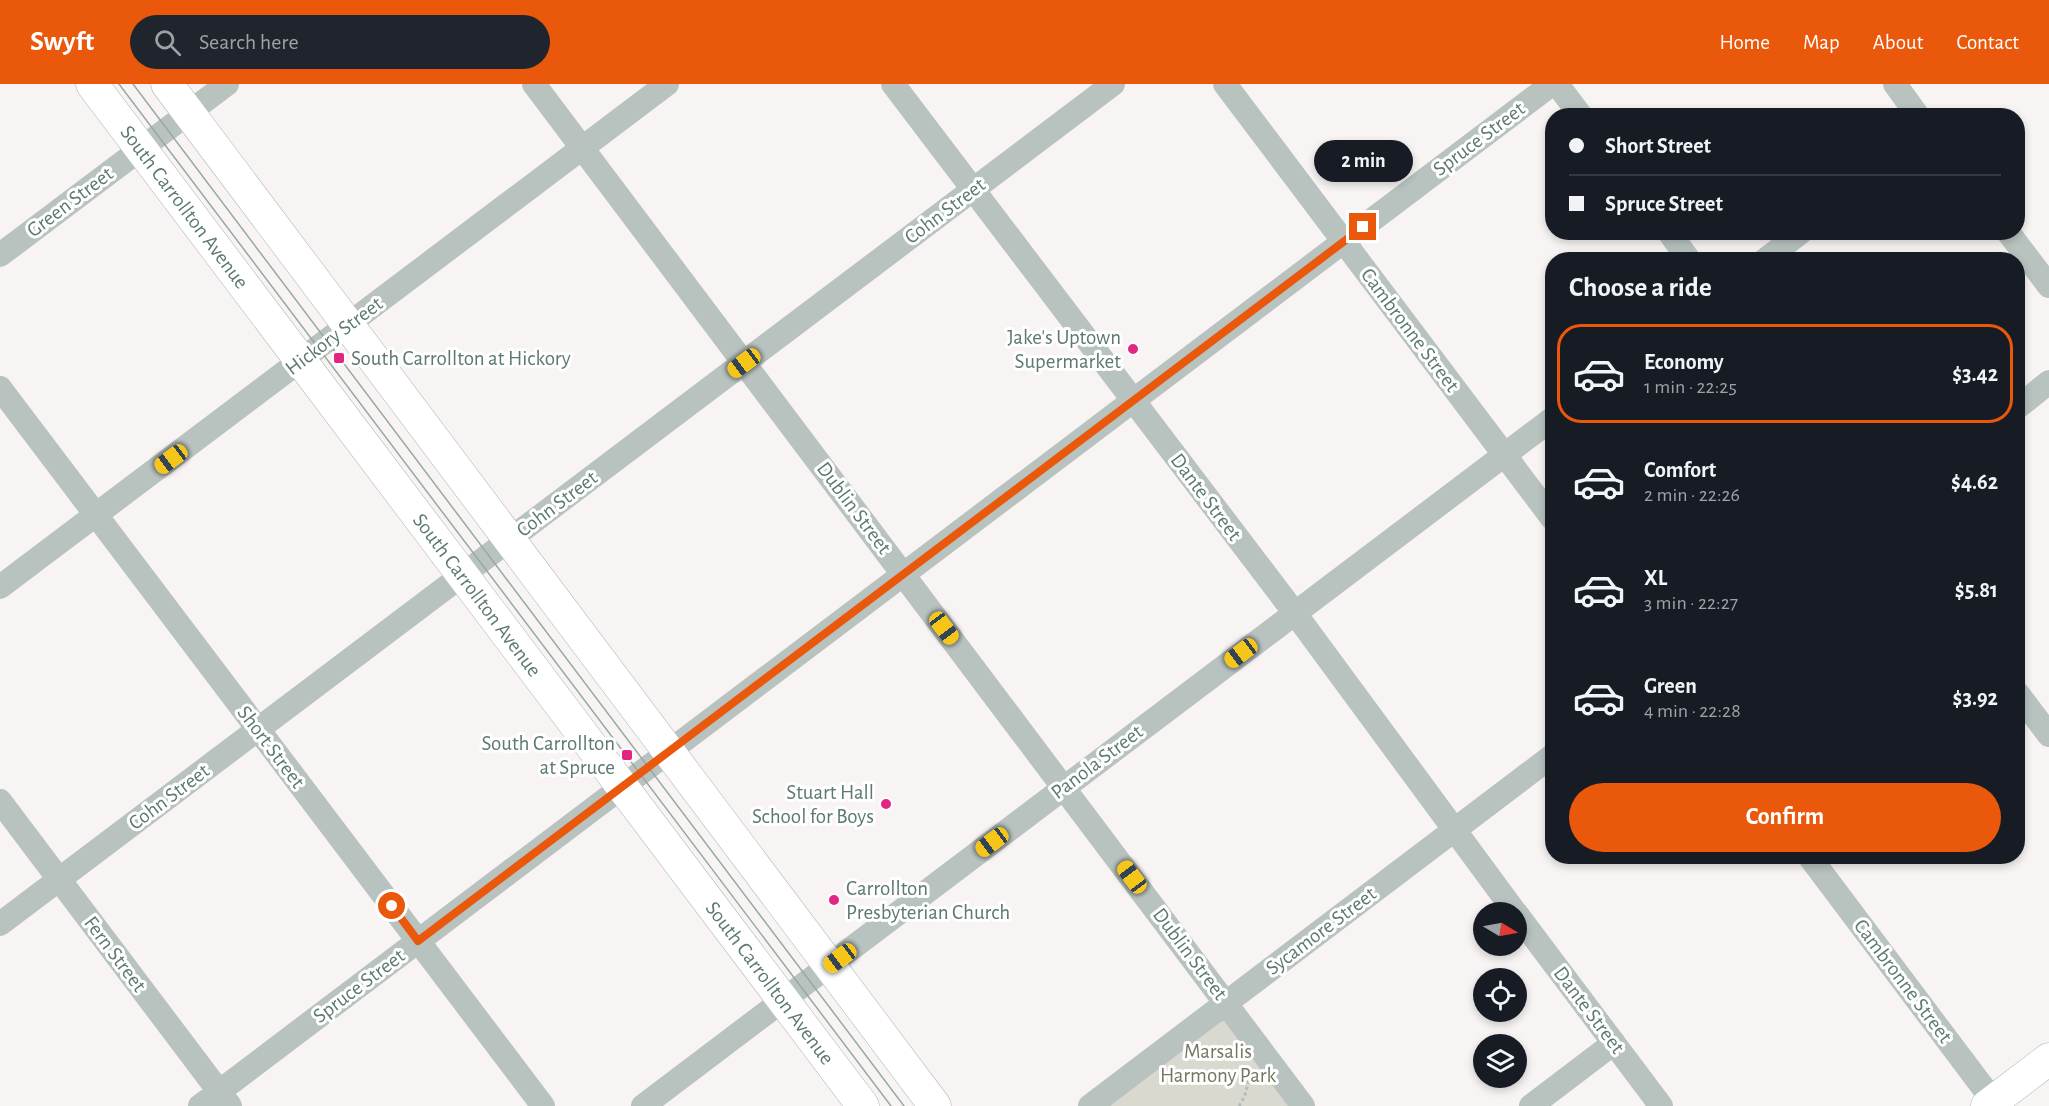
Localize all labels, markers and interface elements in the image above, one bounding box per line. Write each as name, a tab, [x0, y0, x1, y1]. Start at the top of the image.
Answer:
search box	[130, 15, 550, 69]
icon: search	[151, 26, 184, 59]
text: Swyft	[30, 28, 94, 56]
text: Search here	[199, 31, 299, 53]
text: Home	[1719, 32, 1770, 53]
text: Map	[1803, 32, 1840, 53]
text: About	[1873, 32, 1923, 53]
text: Contact	[1956, 32, 2019, 53]
street label: Spruce Street	[1429, 98, 1529, 180]
street label: South Carrollton Avenue	[117, 121, 253, 292]
text: Short Street	[1605, 135, 1711, 157]
callout: 2 min	[1314, 140, 1412, 182]
text: 2 min	[1341, 151, 1386, 171]
street label: Green Street	[23, 163, 117, 241]
street label: Cohn Street	[901, 174, 990, 248]
text: Spruce Street	[1605, 193, 1723, 215]
route end	[1349, 213, 1376, 240]
street label: Cambronne Street	[1357, 264, 1463, 396]
text: Choose a ride	[1569, 274, 1712, 301]
street label: Hickory Street	[281, 293, 387, 379]
place label: Jake's Uptown Supermarket	[1007, 327, 1121, 372]
marker: Jake's Uptown Supermarket	[1126, 342, 1140, 356]
car	[724, 345, 764, 381]
icon: car	[1572, 347, 1626, 401]
place label: South Carrollton at Hickory	[351, 348, 571, 369]
marker: South Carrollton at Hickory	[332, 351, 346, 365]
text: Economy	[1644, 351, 1724, 373]
text: $3.42	[1952, 363, 1998, 385]
text: 1 min · 22:25	[1644, 377, 1737, 397]
car	[151, 441, 191, 477]
street label: Dante Street	[1167, 450, 1246, 545]
icon: car	[1572, 455, 1626, 509]
street label: Dublin Street	[813, 458, 895, 558]
text: Comfort	[1644, 459, 1716, 481]
street label: Cohn Street	[513, 467, 602, 541]
text: $4.62	[1951, 471, 1998, 493]
text: 2 min · 22:26	[1644, 485, 1740, 505]
street label: South Carrollton Avenue	[409, 509, 546, 680]
icon: car	[1572, 563, 1626, 617]
text: XL	[1644, 567, 1667, 589]
text: $5.81	[1955, 579, 1998, 601]
text: 3 min · 22:27	[1644, 593, 1738, 613]
car	[926, 608, 962, 648]
car	[1221, 635, 1261, 671]
icon: car	[1572, 671, 1626, 725]
text: Green	[1644, 675, 1697, 697]
text: $3.92	[1953, 687, 1998, 709]
text: 4 min · 22:28	[1644, 701, 1741, 721]
street label: Short Street	[233, 702, 309, 792]
street label: Panola Street	[1047, 721, 1147, 803]
place label: South Carrollton at Spruce	[481, 733, 615, 778]
marker: South Carrollton at Spruce	[620, 748, 634, 762]
street label: Cohn Street	[125, 760, 214, 834]
place label: Stuart Hall School for Boys	[752, 782, 874, 827]
button: Confirm	[1569, 783, 2001, 852]
marker: Stuart Hall School for Boys	[879, 797, 893, 811]
car	[972, 824, 1012, 860]
car	[1114, 857, 1150, 897]
place label: Carrollton Presbyterian Church	[846, 878, 1010, 923]
street label: Sycamore Street	[1262, 883, 1380, 979]
route start	[378, 892, 405, 919]
marker: Carrollton Presbyterian Church	[827, 893, 841, 907]
street label: South Carrollton Avenue	[702, 897, 838, 1068]
north arrow	[1473, 902, 1527, 956]
map controls	[1473, 902, 1527, 1088]
street label: Dublin Street	[1149, 904, 1231, 1004]
street label: Fern Street	[80, 912, 150, 996]
street label: Cambronne Street	[1850, 915, 1956, 1047]
car	[820, 940, 860, 976]
street label: Spruce Street	[309, 945, 409, 1027]
street label: Dante Street	[1550, 963, 1629, 1058]
button: locate	[1473, 968, 1527, 1022]
button: layers	[1473, 1034, 1527, 1088]
park label: Marsalis Harmony Park	[1160, 1041, 1277, 1086]

